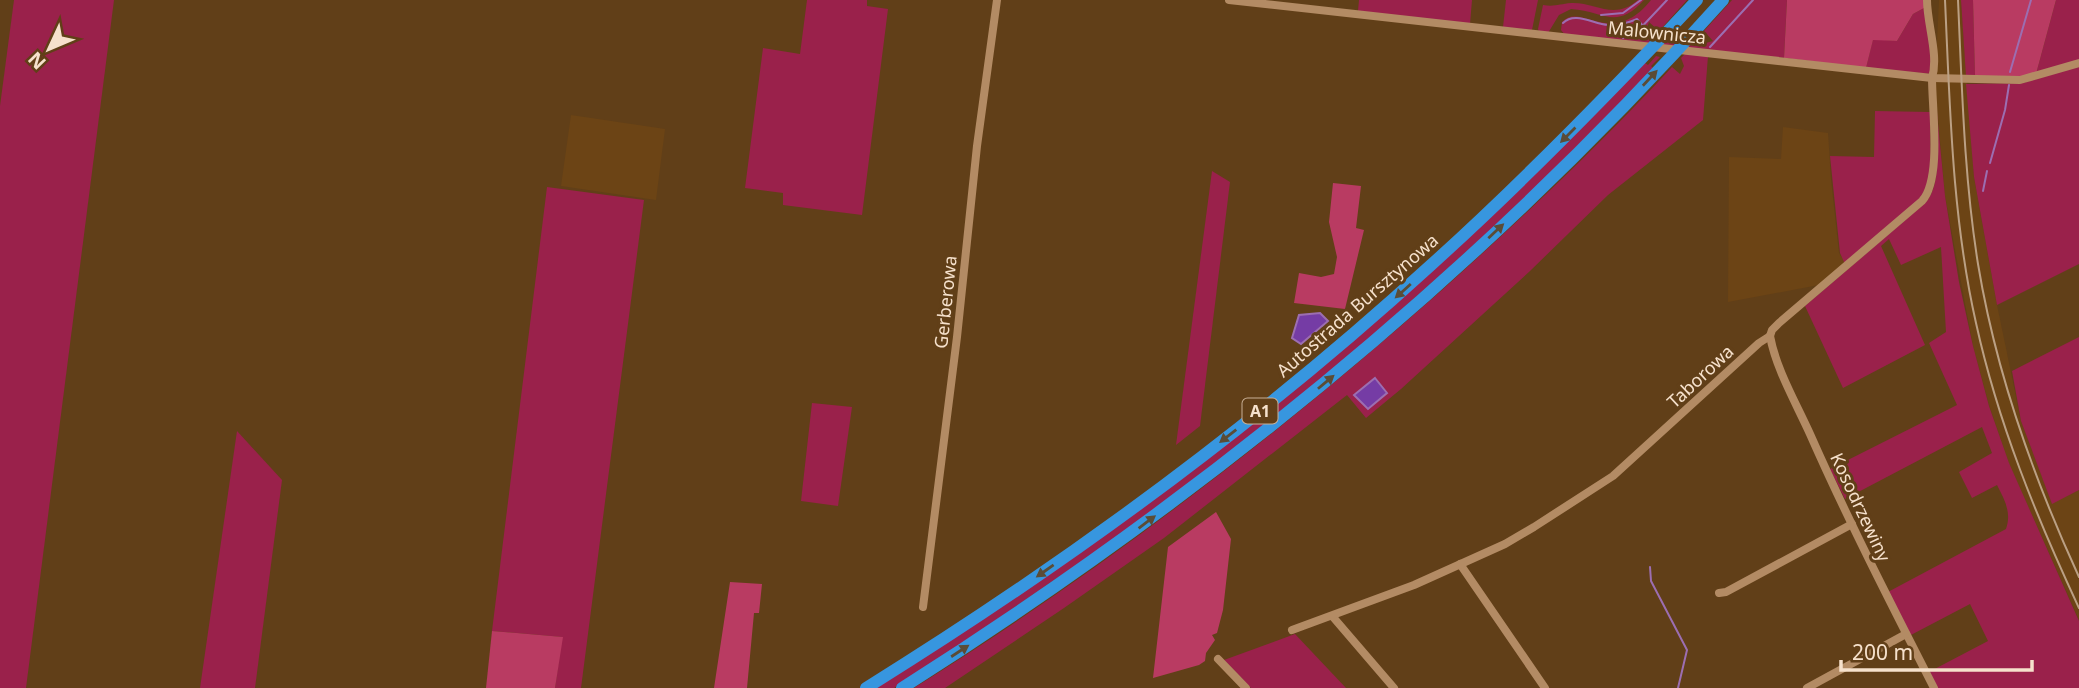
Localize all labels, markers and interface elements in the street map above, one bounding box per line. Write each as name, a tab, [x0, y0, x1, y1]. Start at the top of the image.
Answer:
north arrow	[14, 14, 84, 84]
street label: Malownicza	[1607, 15, 1707, 49]
text: N	[22, 46, 51, 75]
one-way arrow	[1641, 70, 1657, 87]
one-way arrow	[1561, 126, 1577, 143]
one-way arrow	[1487, 223, 1505, 239]
street label: Autostrada Bursztynowa	[1271, 228, 1443, 382]
street label: Gerberowa	[928, 254, 962, 350]
one-way arrow	[1394, 283, 1411, 298]
street label: Taborowa	[1662, 339, 1738, 413]
one-way arrow	[1317, 375, 1334, 390]
road number: A1	[1242, 398, 1278, 424]
one-way arrow	[1219, 429, 1237, 444]
street label: Kosodrzewiny	[1825, 449, 1897, 566]
one-way arrow	[1138, 515, 1156, 529]
one-way arrow	[1036, 564, 1054, 578]
scale bar	[1841, 628, 2032, 672]
text: 200 m	[1852, 638, 1913, 666]
one-way arrow	[950, 645, 969, 658]

